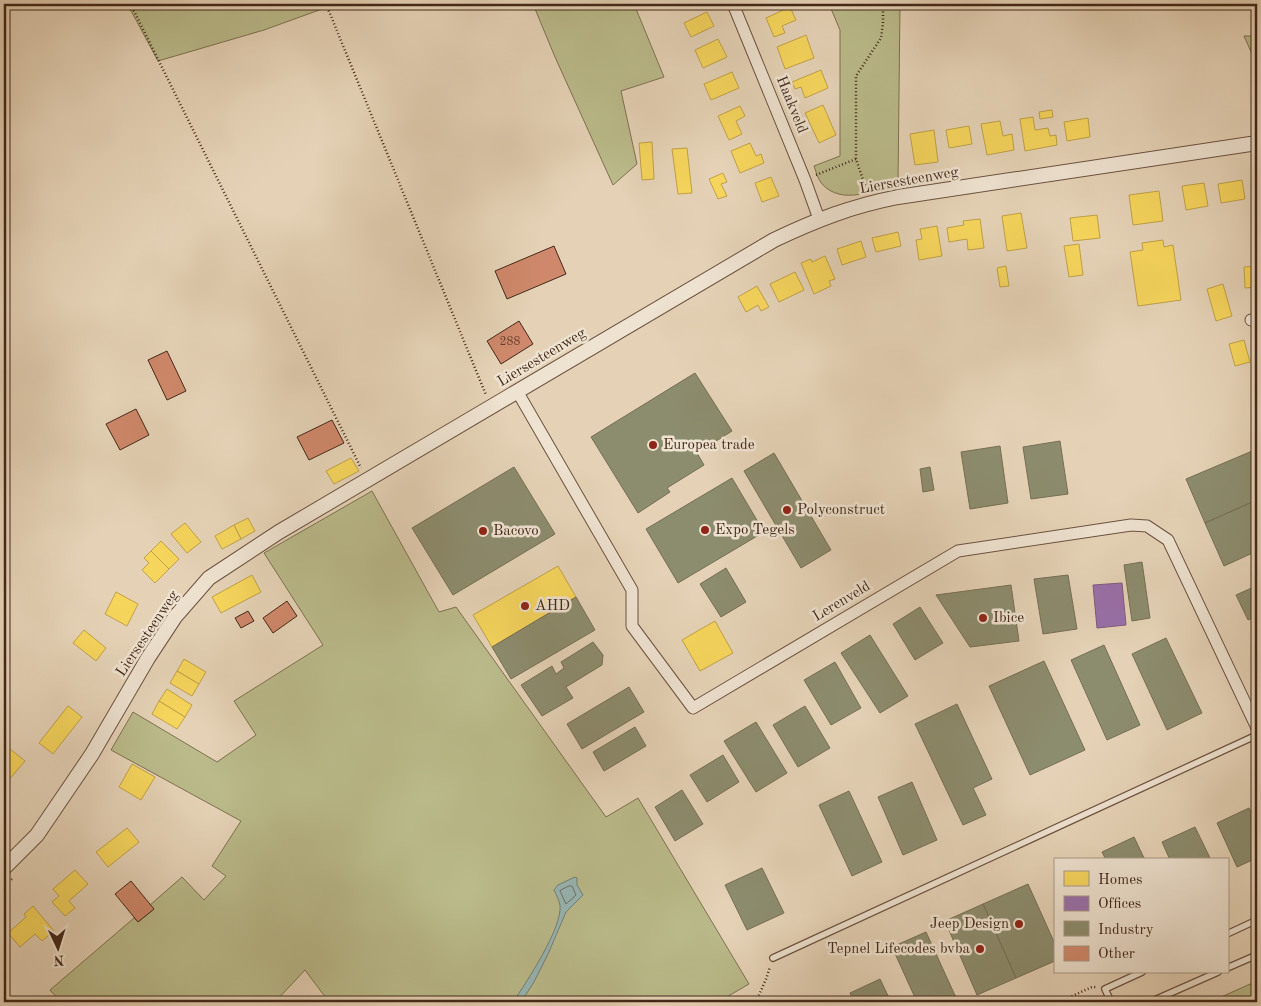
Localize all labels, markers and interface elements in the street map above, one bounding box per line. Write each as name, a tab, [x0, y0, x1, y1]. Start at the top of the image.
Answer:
street label: Haakveld	[773, 74, 809, 136]
street label: Liersesteenweg	[858, 165, 960, 197]
street label: Liersesteenweg	[495, 326, 589, 390]
house number: 288	[500, 336, 520, 348]
place label: Europea trade	[663, 438, 755, 453]
marker: Europea trade	[647, 439, 659, 451]
place label: Polyconstruct	[797, 503, 885, 518]
marker: Polyconstruct	[781, 504, 793, 516]
place label: Expo Tegels	[715, 523, 795, 538]
place label: Bacovo	[493, 524, 539, 539]
marker: Expo Tegels	[699, 524, 711, 536]
marker: Bacovo	[477, 525, 489, 537]
street label: Lerenveld	[811, 579, 873, 625]
street label: Liersesteenweg	[114, 588, 182, 680]
place label: AHD	[535, 599, 570, 614]
marker: AHD	[519, 600, 531, 612]
place label: Ibice	[993, 611, 1024, 626]
marker: Ibice	[977, 612, 989, 624]
legend	[1054, 858, 1228, 974]
text: Homes	[1098, 873, 1143, 888]
text: Offices	[1098, 897, 1141, 912]
place label: Jeep Design	[930, 917, 1009, 932]
marker: Jeep Design	[1013, 918, 1025, 930]
text: Industry	[1098, 923, 1154, 938]
north arrow	[32, 924, 82, 974]
place label: Tepnel Lifecodes bvba	[827, 942, 971, 957]
marker: Tepnel Lifecodes bvba	[974, 943, 986, 955]
text: Other	[1098, 947, 1135, 962]
text: N	[53, 953, 65, 967]

